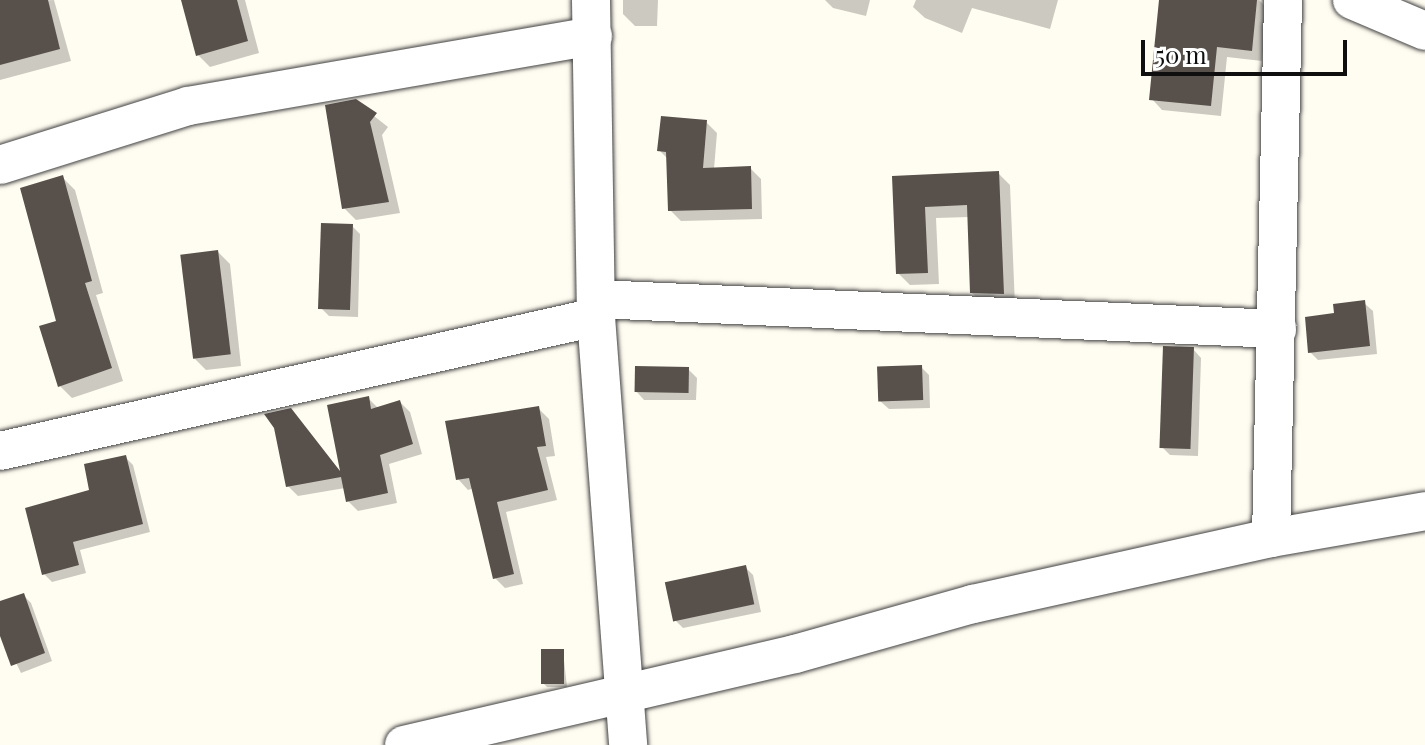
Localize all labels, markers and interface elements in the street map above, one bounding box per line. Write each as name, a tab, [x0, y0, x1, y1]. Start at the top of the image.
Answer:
scale bar	[1145, 24, 1351, 74]
text: 50 m	[1155, 38, 1207, 70]

